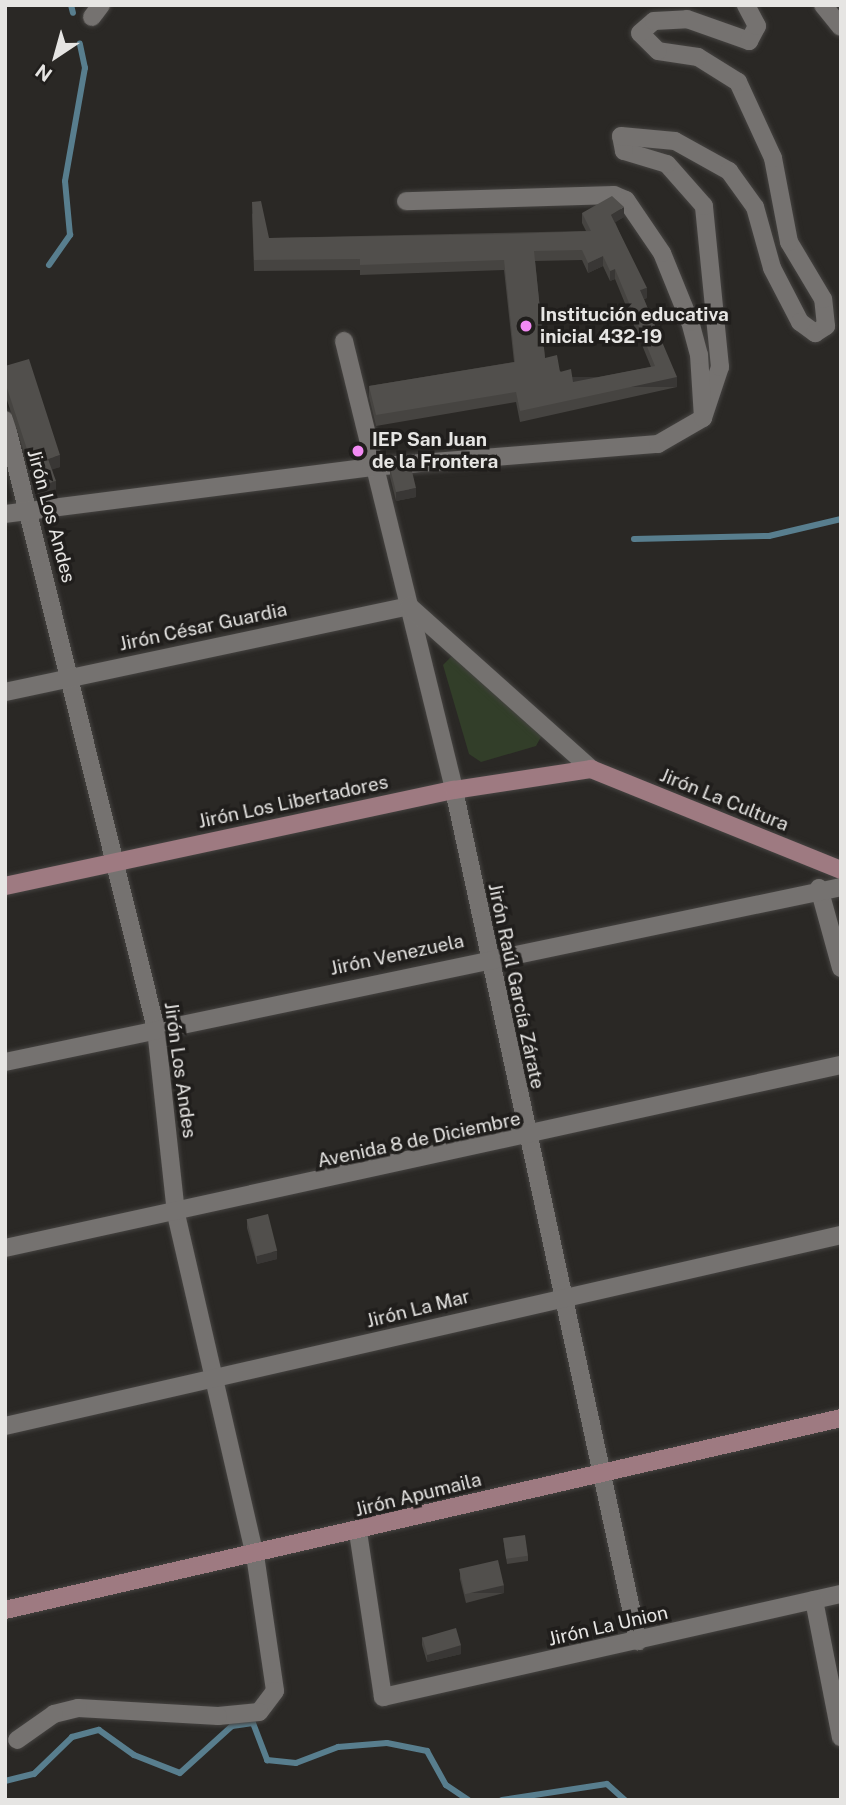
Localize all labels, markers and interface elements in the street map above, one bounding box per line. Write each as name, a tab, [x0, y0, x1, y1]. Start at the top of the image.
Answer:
north arrow	[21, 21, 91, 91]
text: N	[31, 60, 56, 86]
place label: Institución educativa inicial 432-19	[540, 304, 729, 348]
marker: Institución educativa inicial 432-19	[518, 318, 534, 334]
place label: IEP San Juan de la Frontera	[372, 429, 498, 473]
marker: IEP San Juan de la Frontera	[350, 443, 366, 459]
street label: Jirón Los Andes	[22, 447, 80, 585]
street label: Jirón César Guardia	[117, 598, 289, 656]
street label: Jirón La Cultura	[656, 764, 792, 836]
street label: Jirón Los Libertadores	[196, 771, 390, 833]
street label: Jirón Raúl García Zárate	[483, 881, 549, 1091]
street label: Jirón Venezuela	[328, 930, 466, 980]
street label: Jirón Los Andes	[159, 1000, 201, 1140]
street label: Avenida 8 de Diciembre	[315, 1107, 523, 1173]
street label: Jirón La Mar	[364, 1285, 472, 1333]
street label: Jirón Apumaila	[352, 1468, 484, 1522]
street label: Jirón La Union	[546, 1601, 670, 1651]

